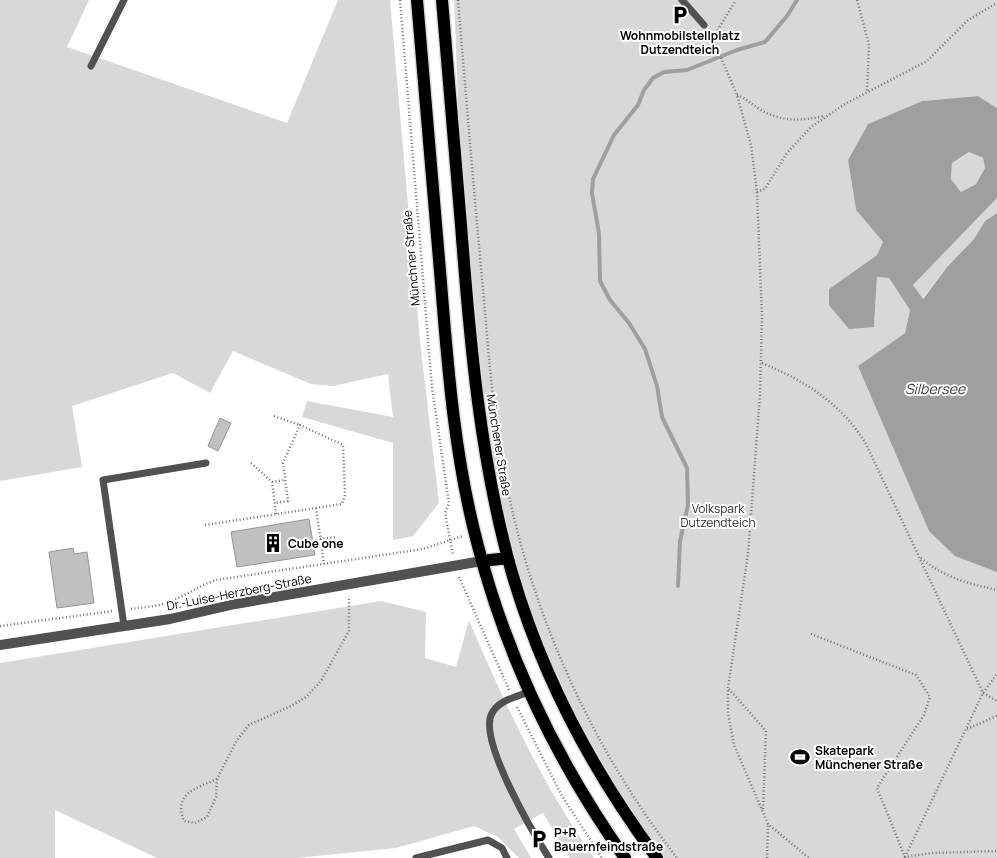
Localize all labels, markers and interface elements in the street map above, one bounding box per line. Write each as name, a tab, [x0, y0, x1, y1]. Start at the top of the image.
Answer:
parking icon: Wohnmobilstellplatz Dutzendteich	[669, 4, 691, 26]
place label: Wohnmobilstellplatz Dutzendteich	[620, 27, 740, 58]
street label: Münchner Straße	[398, 209, 424, 307]
water label: Silbersee	[905, 379, 966, 398]
street label: Münchener Straße	[483, 393, 515, 497]
park label: Volkspark Dutzendteich	[680, 500, 756, 531]
building icon: Cube one	[262, 532, 284, 554]
place label: Cube one	[288, 535, 343, 552]
street label: Dr.-Luise-Herzberg-Straße	[165, 570, 313, 614]
place label: Skatepark Münchener Straße	[815, 742, 923, 773]
sports icon: Skatepark Münchener Straße	[789, 746, 811, 768]
place label: P+R Bauernfeindstraße	[554, 824, 663, 855]
parking icon: P+R Bauernfeindstraße	[528, 828, 550, 850]

